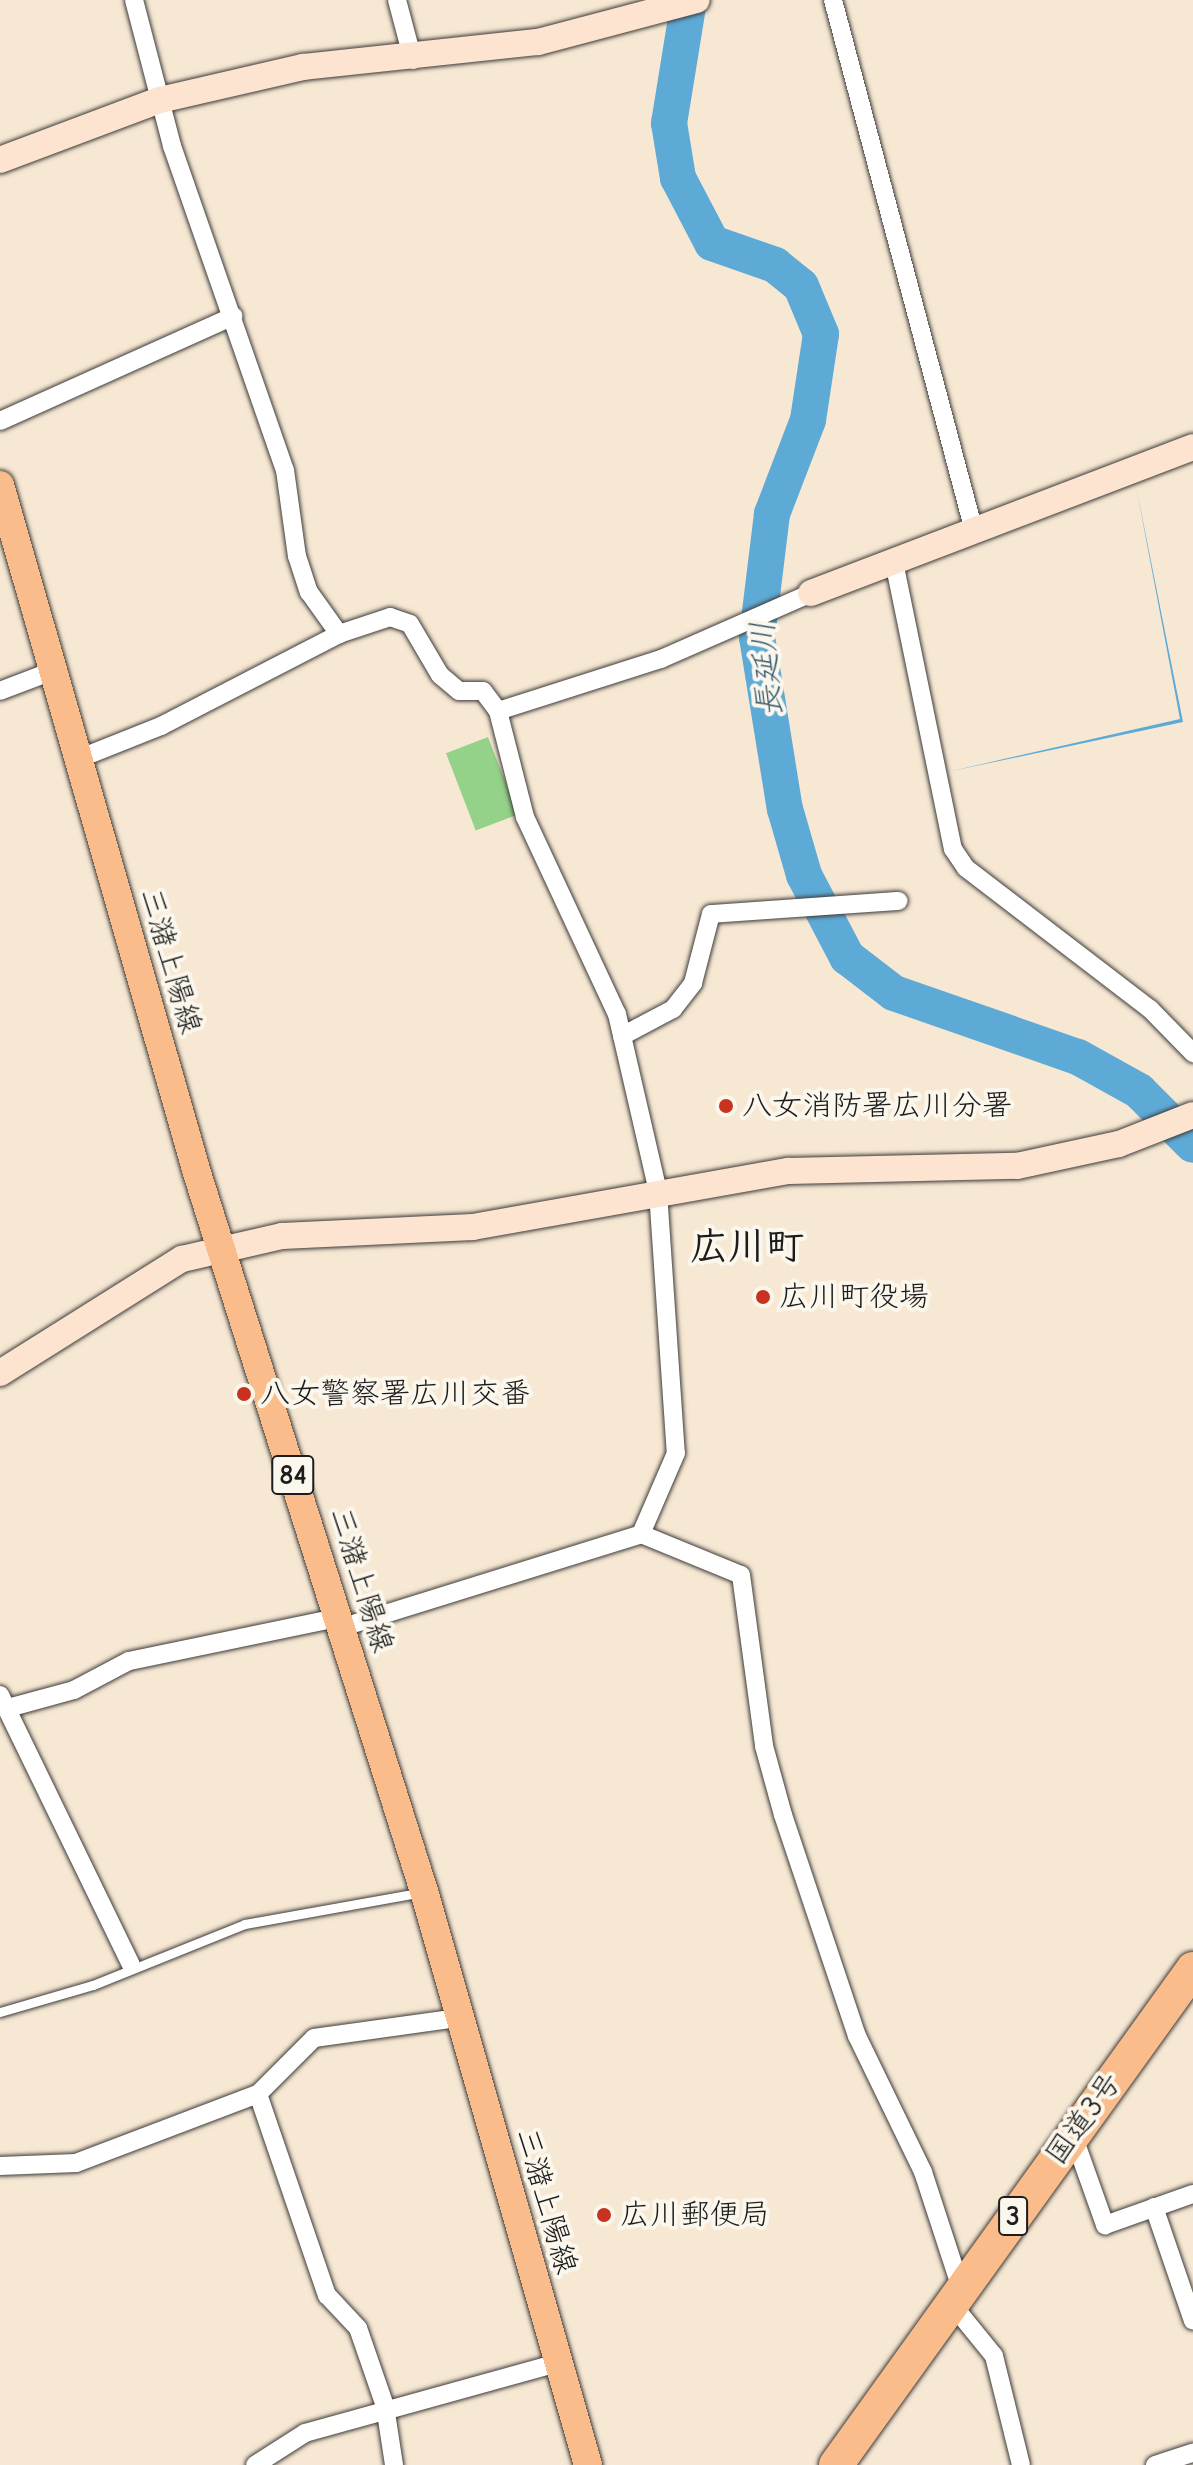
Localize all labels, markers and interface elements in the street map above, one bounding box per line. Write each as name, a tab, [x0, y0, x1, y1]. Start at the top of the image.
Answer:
water label: 長延川	[744, 620, 790, 718]
street label: 三潴上陽線	[132, 884, 208, 1038]
place label: 八女消防署広川分署	[742, 1088, 1012, 1124]
marker: 八女消防署広川分署	[717, 1097, 735, 1115]
district label: 広川町	[690, 1225, 804, 1271]
place label: 広川町役場	[779, 1279, 929, 1315]
marker: 広川町役場	[754, 1288, 772, 1306]
place label: 八女警察署広川交番	[260, 1376, 530, 1412]
marker: 八女警察署広川交番	[235, 1385, 253, 1403]
road number: 84	[271, 1451, 315, 1499]
street label: 三潴上陽線	[322, 1503, 400, 1657]
street label: 国道3号	[1039, 2066, 1129, 2172]
street label: 三潴上陽線	[508, 2124, 584, 2278]
road number: 3	[997, 2192, 1029, 2240]
place label: 広川郵便局	[620, 2197, 770, 2233]
marker: 広川郵便局	[595, 2206, 613, 2224]

